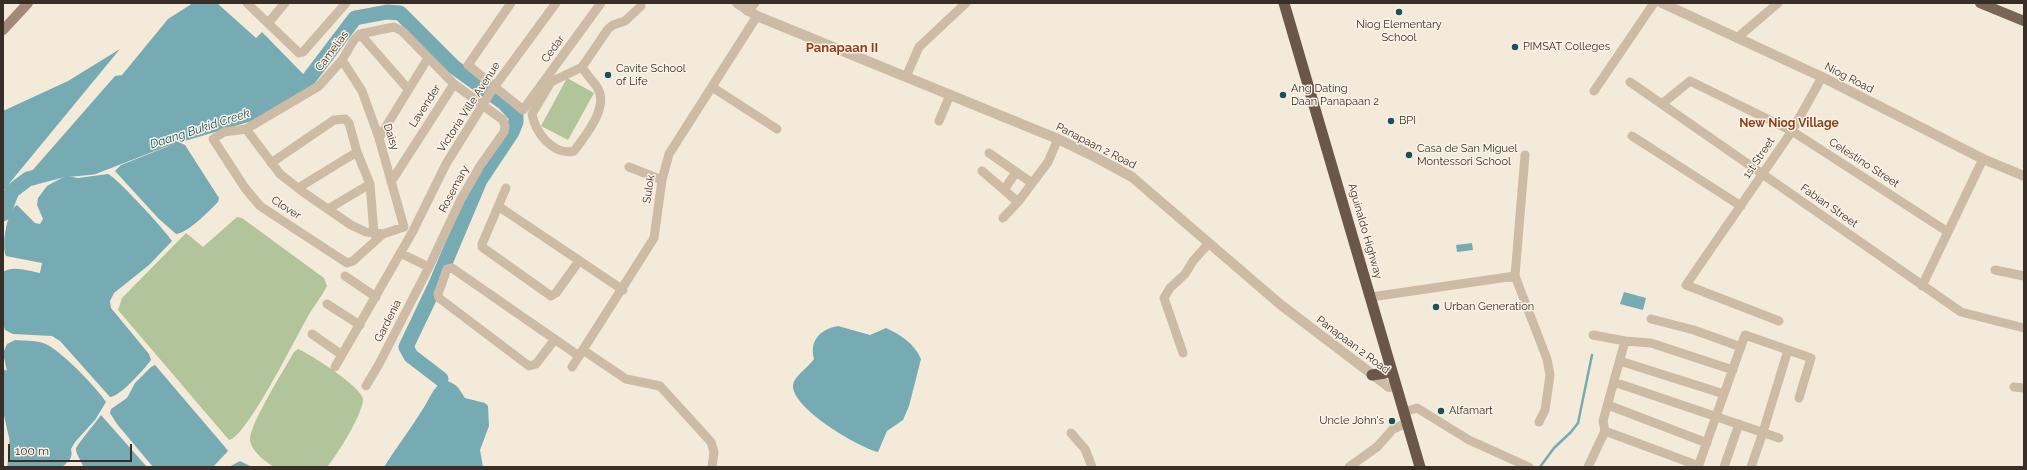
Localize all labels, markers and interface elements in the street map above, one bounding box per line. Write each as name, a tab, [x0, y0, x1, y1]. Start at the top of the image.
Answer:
marker: Niog Elementary School	[1394, 7, 1404, 17]
place label: Niog Elementary School	[1356, 18, 1442, 44]
street label: Camelias	[313, 28, 351, 74]
street label: Cedar	[539, 33, 567, 65]
district label: Panapaan II	[806, 40, 878, 56]
place label: PIMSAT Colleges	[1523, 40, 1610, 54]
marker: PIMSAT Colleges	[1510, 42, 1520, 52]
street label: Victoria Ville Avenue	[435, 59, 503, 155]
street label: Niog Road	[1822, 60, 1876, 96]
place label: Cavite School of Life	[616, 62, 686, 88]
marker: Cavite School of Life	[603, 70, 613, 80]
street label: Lavender	[406, 82, 444, 130]
place label: Ang Dating Daan Panapaan 2	[1291, 82, 1379, 108]
marker: Ang Dating Daan Panapaan 2	[1278, 90, 1288, 100]
water label: Daang Bukid Creek	[148, 106, 252, 152]
place label: BPI	[1399, 114, 1416, 128]
marker: BPI	[1386, 116, 1396, 126]
district label: New Niog Village	[1739, 116, 1839, 130]
street label: Panapaan 2 Road	[1054, 120, 1138, 172]
street label: Daisy	[380, 122, 402, 152]
street label: 1st Street	[1740, 135, 1778, 181]
street label: Celestino Street	[1826, 135, 1902, 191]
place label: Casa de San Miguel Montessori School	[1417, 142, 1517, 168]
marker: Casa de San Miguel Montessori School	[1404, 150, 1414, 160]
street label: Rosemary	[436, 163, 472, 215]
street label: Sulok	[640, 174, 658, 204]
street label: Fabian Street	[1798, 181, 1860, 231]
street label: Aguinaldo Highway	[1345, 182, 1385, 280]
street label: Clover	[269, 194, 303, 222]
street label: Gardenia	[372, 298, 404, 344]
place label: Urban Generation	[1444, 300, 1534, 314]
marker: Urban Generation	[1431, 302, 1441, 312]
street label: Panapaan 2 Road	[1314, 313, 1392, 377]
place label: Alfamart	[1449, 404, 1493, 418]
marker: Alfamart	[1436, 406, 1446, 416]
place label: Uncle John's	[1319, 414, 1384, 428]
marker: Uncle John's	[1387, 416, 1397, 426]
scale bar	[10, 436, 134, 462]
text: 100 m	[15, 444, 49, 458]

